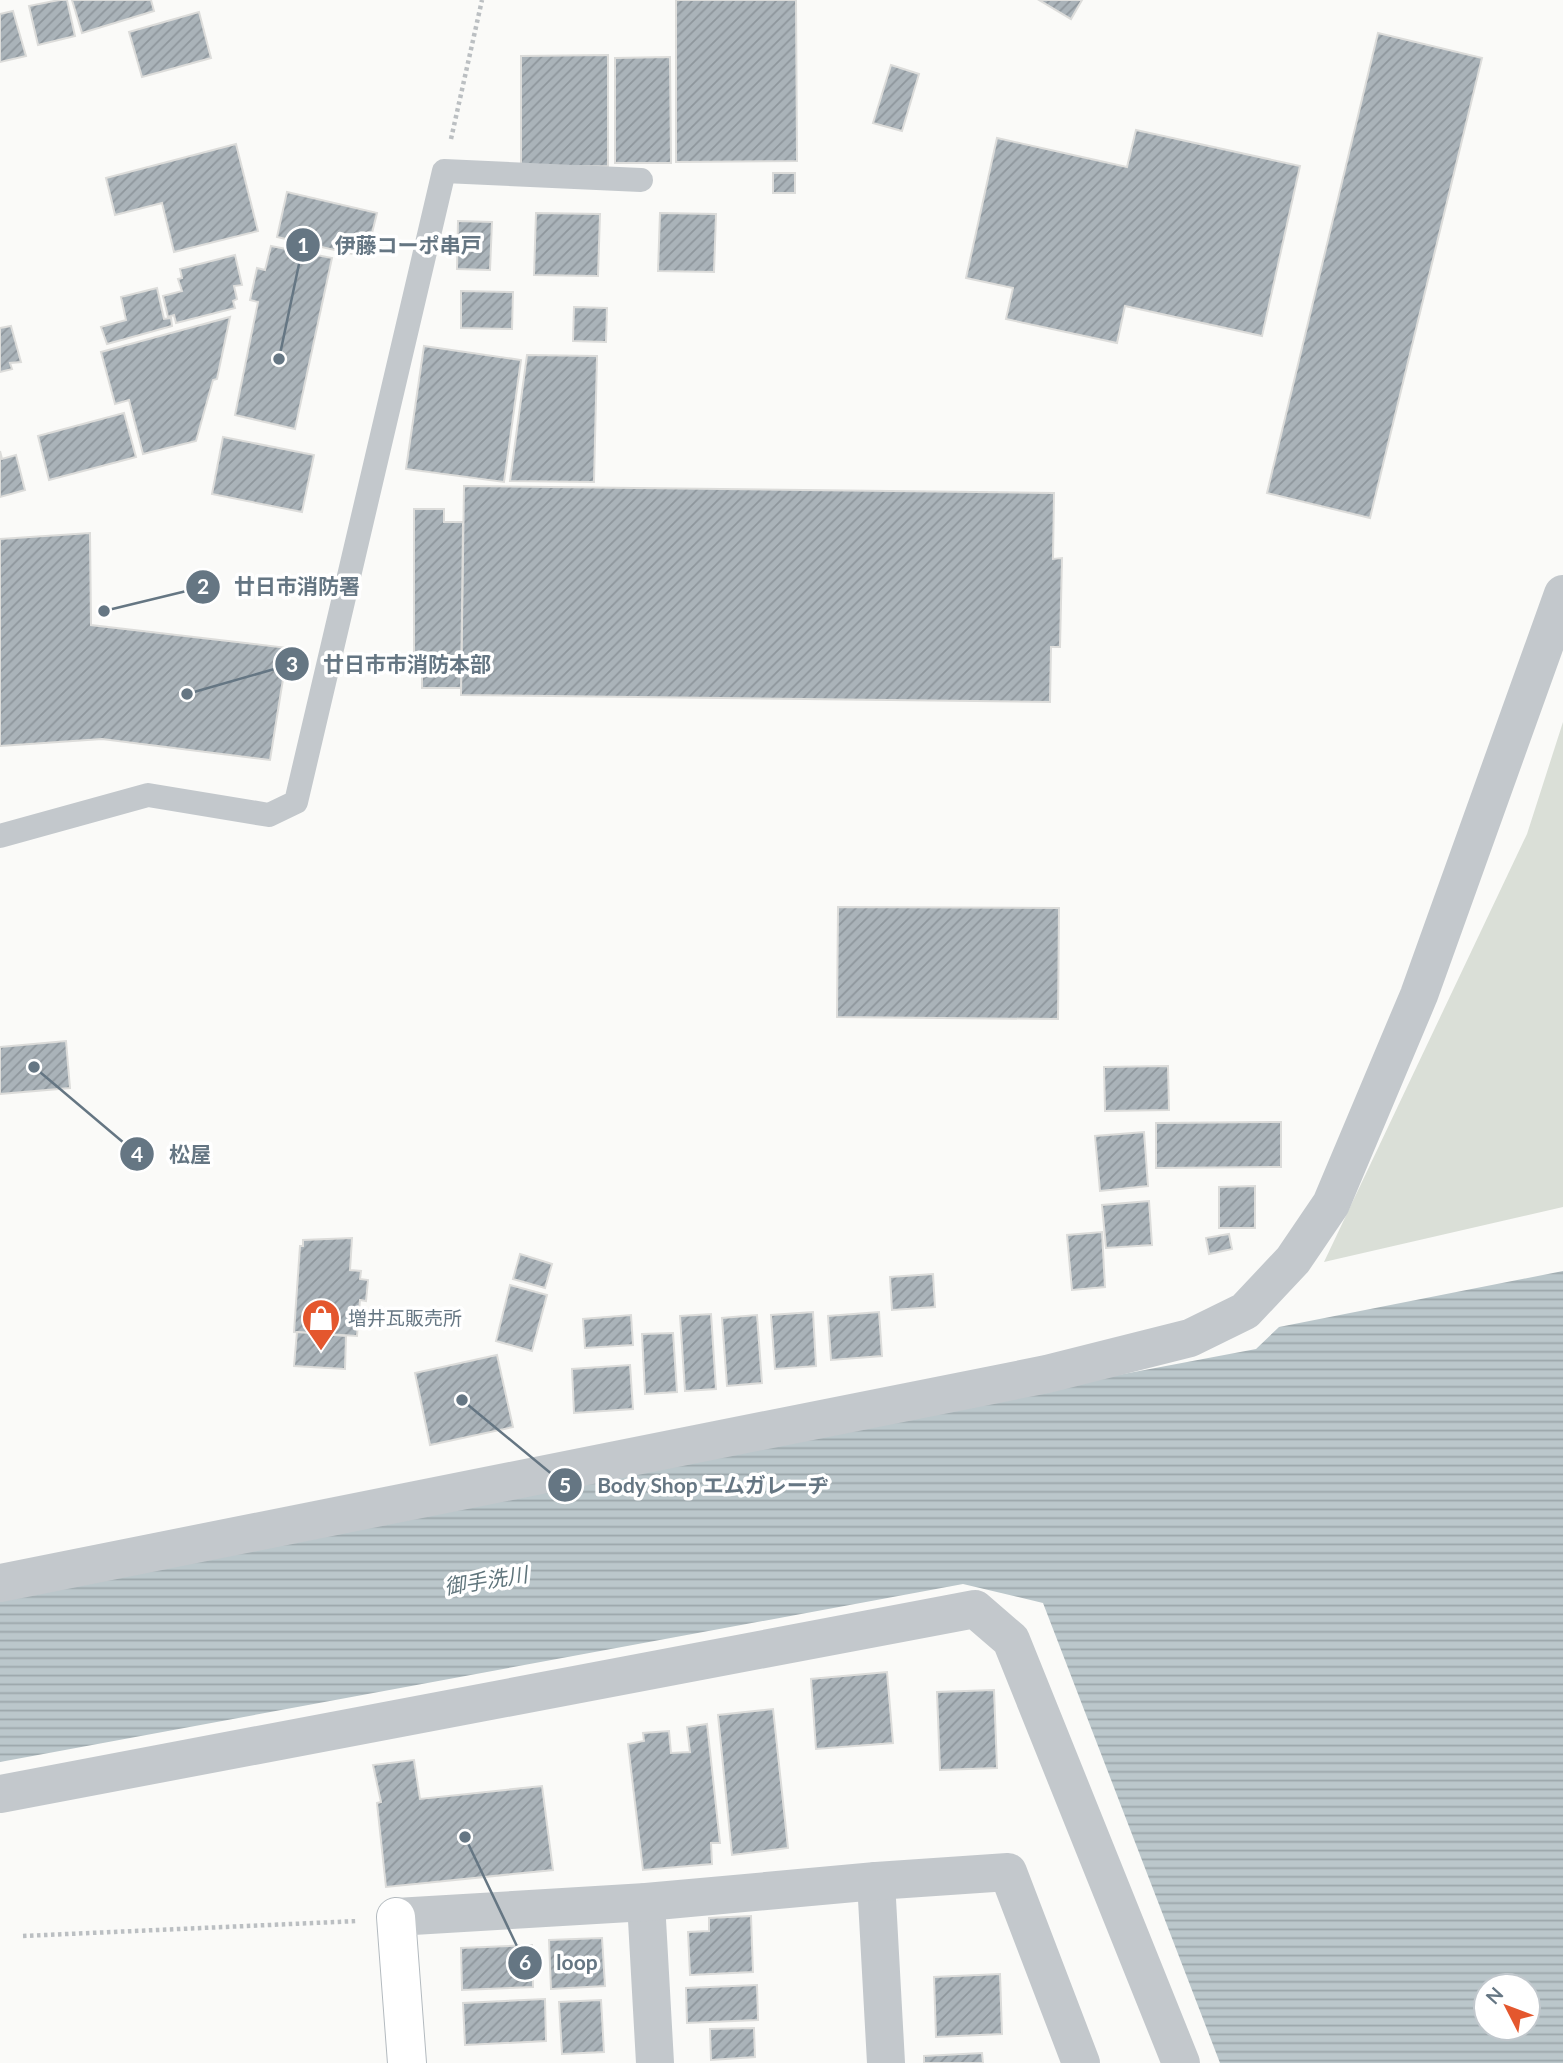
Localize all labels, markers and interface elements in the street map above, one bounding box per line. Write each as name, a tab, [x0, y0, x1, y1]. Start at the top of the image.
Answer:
callout: 伊藤コーポ串戸	[286, 224, 496, 266]
text: 1	[297, 232, 309, 257]
text: 伊藤コーポ串戸	[335, 232, 482, 257]
callout: 廿日市消防署	[185, 566, 374, 608]
text: 2	[197, 573, 209, 598]
text: 廿日市消防署	[234, 573, 360, 598]
callout: 廿日市市消防本部	[274, 643, 505, 685]
text: 3	[286, 651, 298, 676]
text: 廿日市市消防本部	[323, 651, 491, 676]
callout: 松屋	[120, 1133, 225, 1175]
text: 4	[131, 1141, 143, 1166]
text: 松屋	[169, 1141, 211, 1166]
shop icon: 増井瓦販売所	[300, 1297, 342, 1352]
place label: 増井瓦販売所	[348, 1306, 462, 1329]
callout: Body Shop エムガレーヂ	[548, 1464, 843, 1506]
text: 5	[559, 1472, 571, 1497]
text: Body Shop エムガレーヂ	[597, 1472, 829, 1497]
water label: 御手洗川	[442, 1560, 531, 1598]
callout: loop	[508, 1942, 612, 1984]
text: 6	[519, 1949, 531, 1974]
text: loop	[556, 1949, 598, 1974]
north arrow	[1472, 1972, 1542, 2042]
text: N	[1481, 1982, 1507, 2008]

